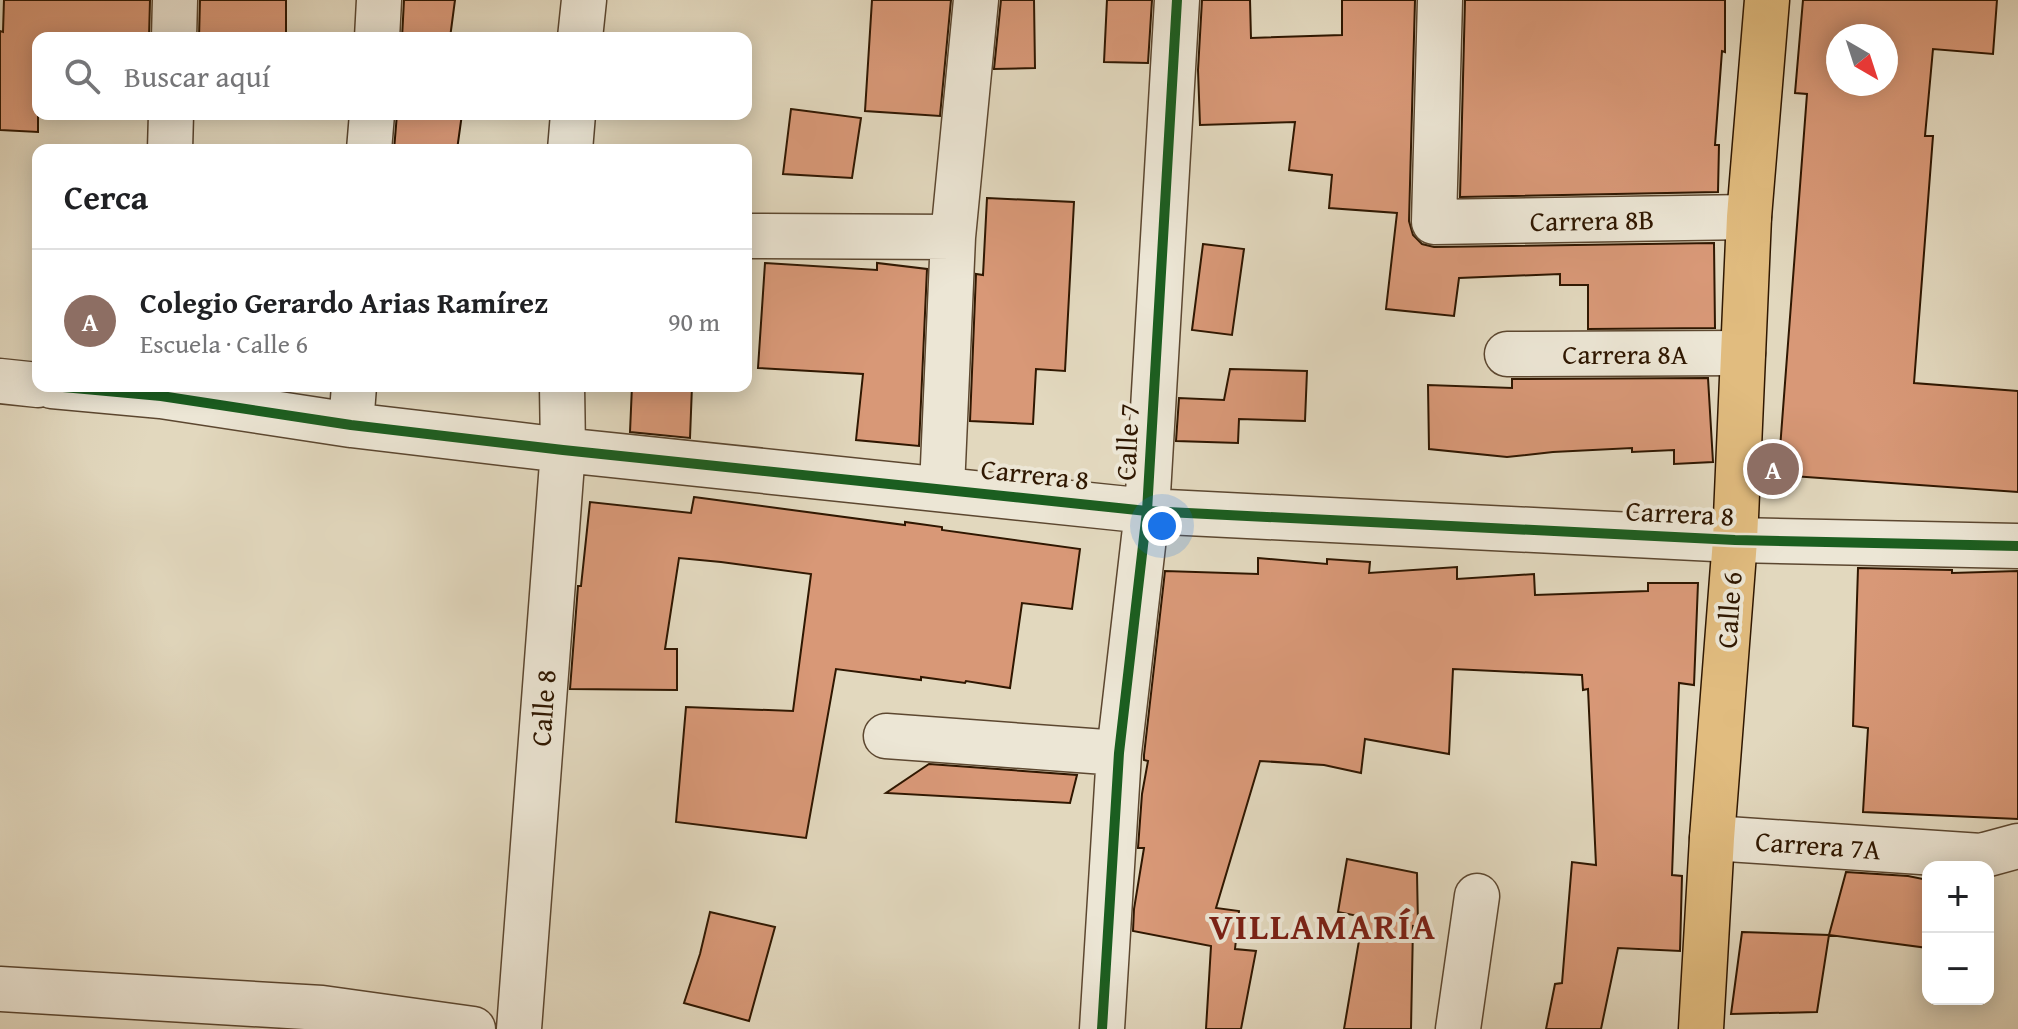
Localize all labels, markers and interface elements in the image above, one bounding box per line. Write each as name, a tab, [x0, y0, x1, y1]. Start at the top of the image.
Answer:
north arrow	[1826, 24, 1898, 96]
search box	[32, 32, 752, 120]
icon: search	[60, 54, 104, 98]
text: Buscar aquí	[124, 54, 270, 98]
text: Cerca	[64, 172, 148, 221]
street label: Carrera 8B	[1530, 198, 1654, 241]
text: Colegio Gerardo Arias Ramírez	[140, 280, 548, 324]
text: A	[82, 302, 98, 341]
text: 90 m	[668, 302, 720, 341]
text: Escuela · Calle 6	[140, 324, 308, 363]
street label: Carrera 8A	[1562, 333, 1688, 374]
street label: Calle 7	[1104, 402, 1149, 481]
pin: A	[1747, 439, 1799, 499]
street label: Carrera 8	[979, 447, 1091, 500]
street label: Carrera 8	[1625, 489, 1735, 536]
your location	[1142, 506, 1182, 546]
street label: Calle 6	[1705, 570, 1752, 650]
street label: Calle 8	[519, 668, 566, 748]
street label: Carrera 7A	[1754, 820, 1882, 869]
map controls	[1922, 861, 1994, 1005]
button: +	[1922, 861, 1994, 933]
district label: VILLAMARÍA	[1209, 899, 1437, 952]
button: −	[1922, 933, 1994, 1005]

